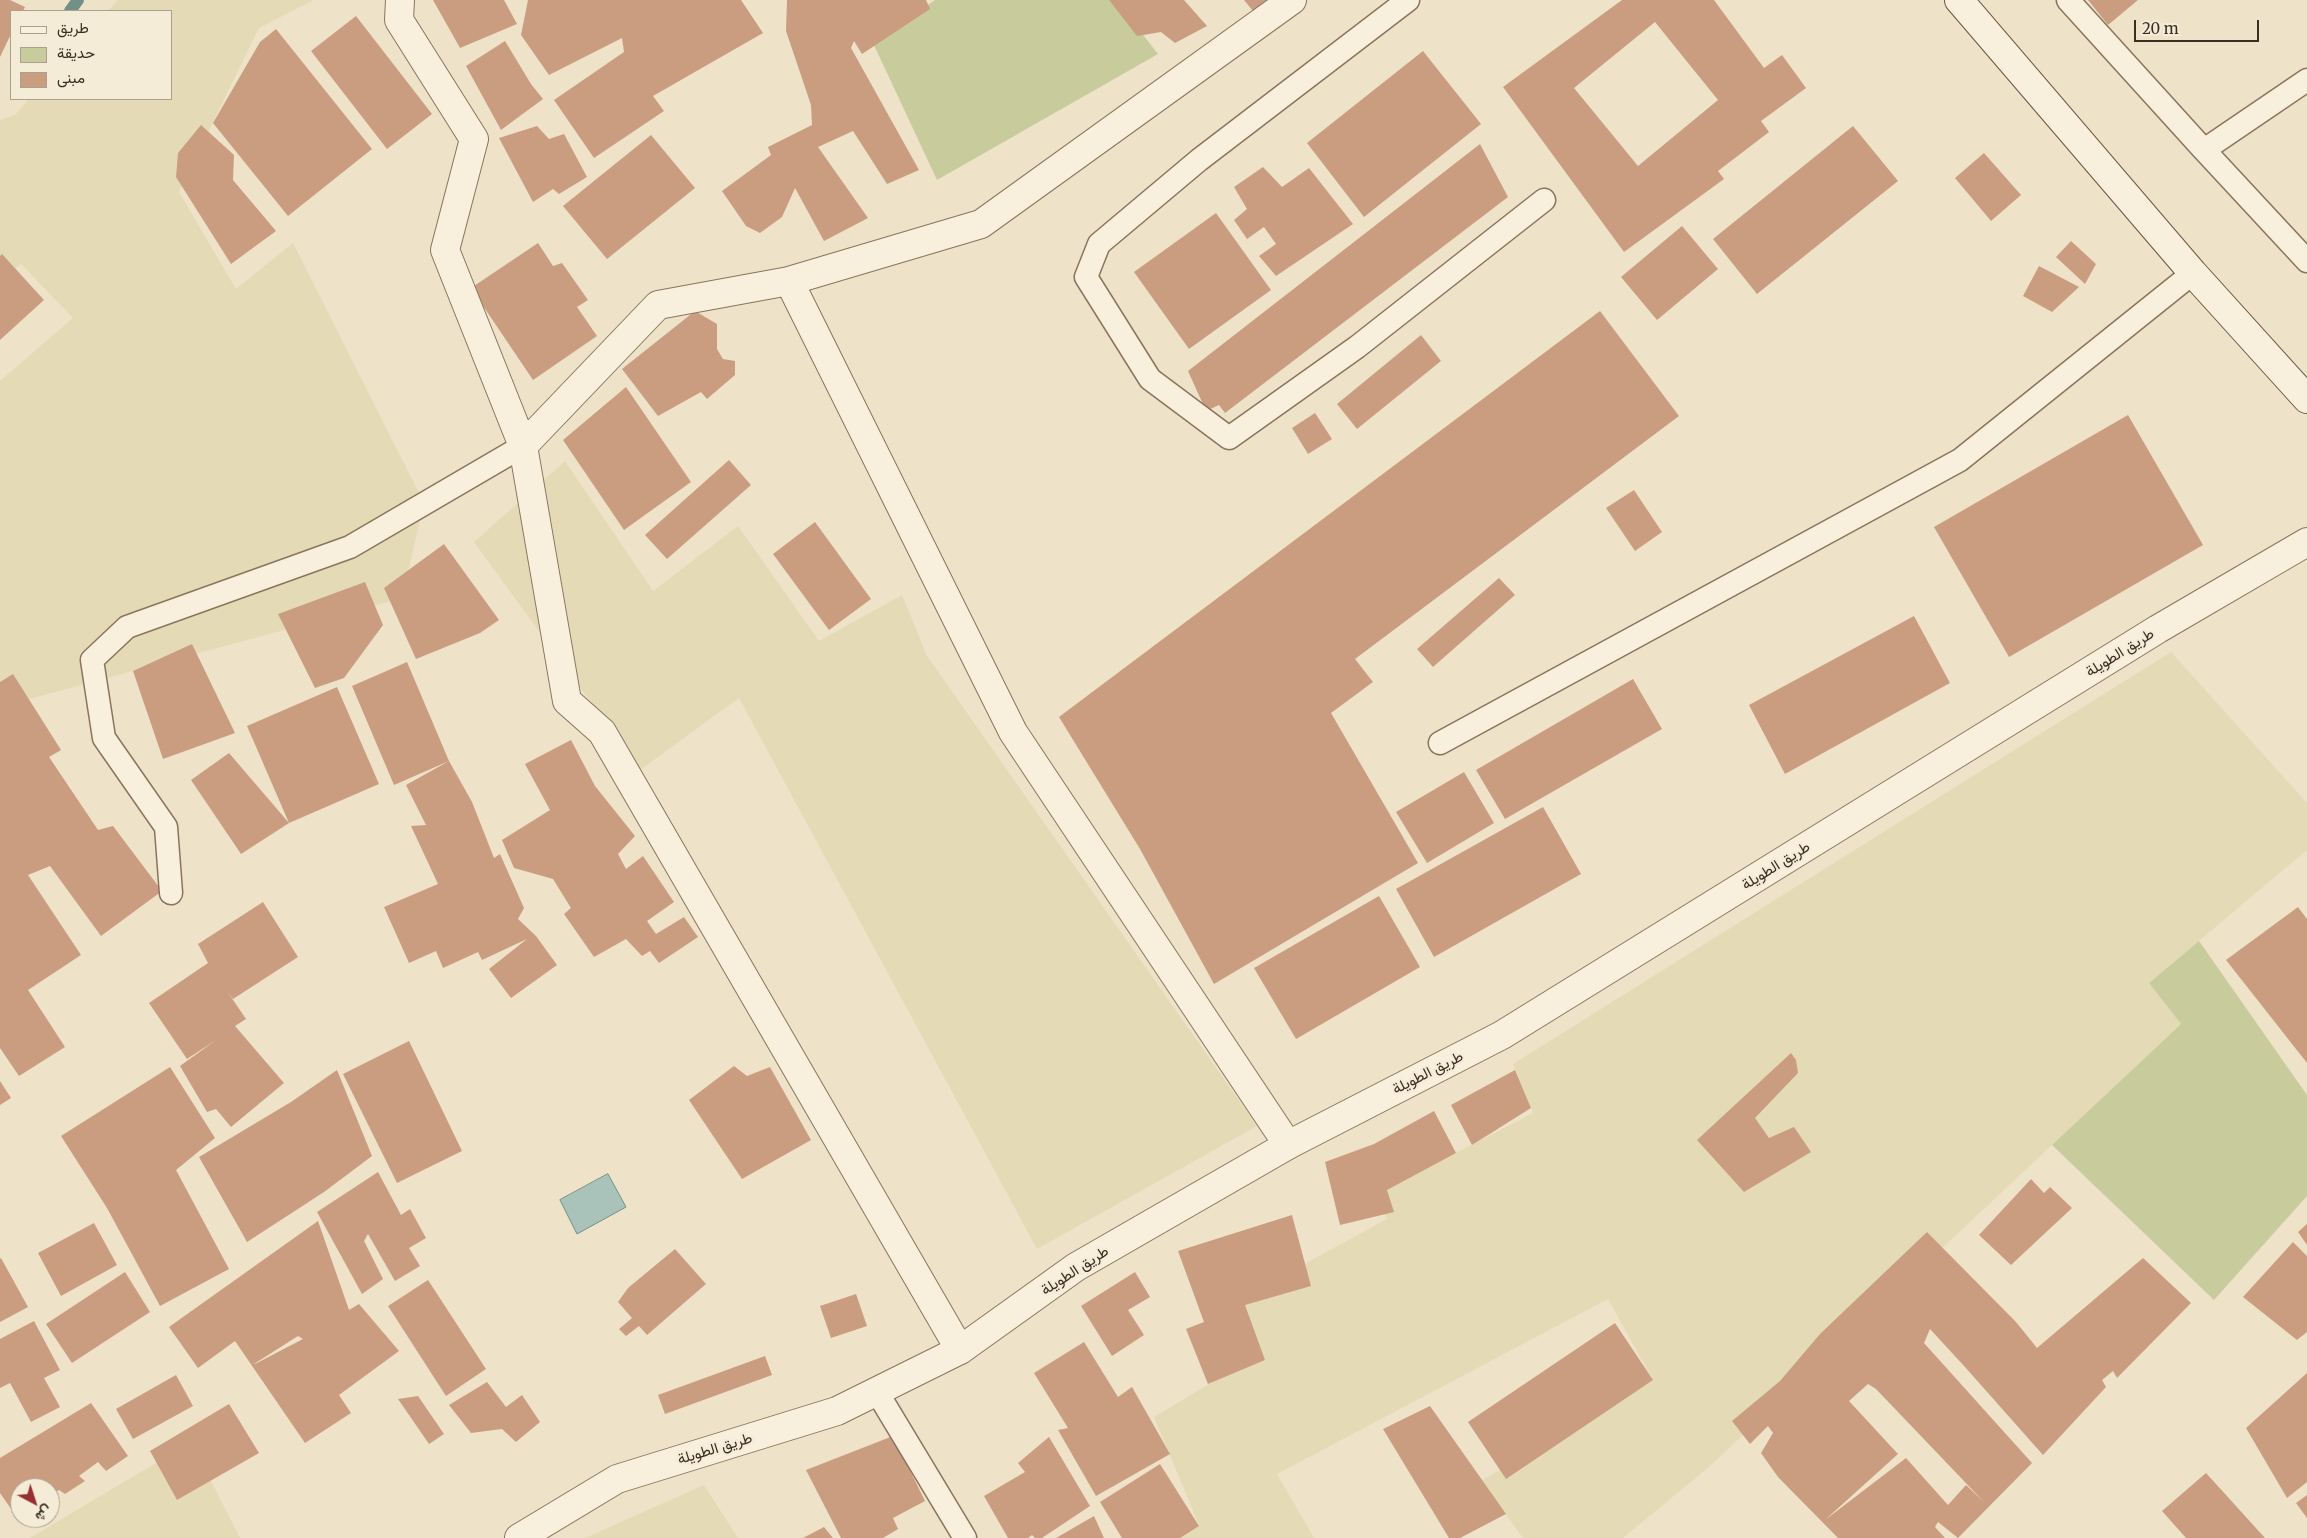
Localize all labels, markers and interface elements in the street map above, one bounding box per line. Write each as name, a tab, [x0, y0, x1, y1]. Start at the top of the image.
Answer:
legend	[10, 10, 172, 100]
scale bar	[2137, 10, 2262, 42]
text: طريق	[57, 18, 89, 37]
text: 20 m	[2142, 19, 2179, 38]
text: حديقة	[57, 43, 95, 62]
text: مبنى	[57, 68, 85, 87]
street label: طريق الطويلة	[2083, 625, 2157, 681]
street label: طريق الطويلة	[1739, 838, 1813, 894]
street label: طريق الطويلة	[1390, 1047, 1466, 1099]
street label: طريق الطويلة	[1038, 1242, 1112, 1300]
street label: طريق الطويلة	[675, 1429, 755, 1469]
north arrow	[10, 1478, 60, 1528]
text: ش	[32, 1501, 56, 1526]

